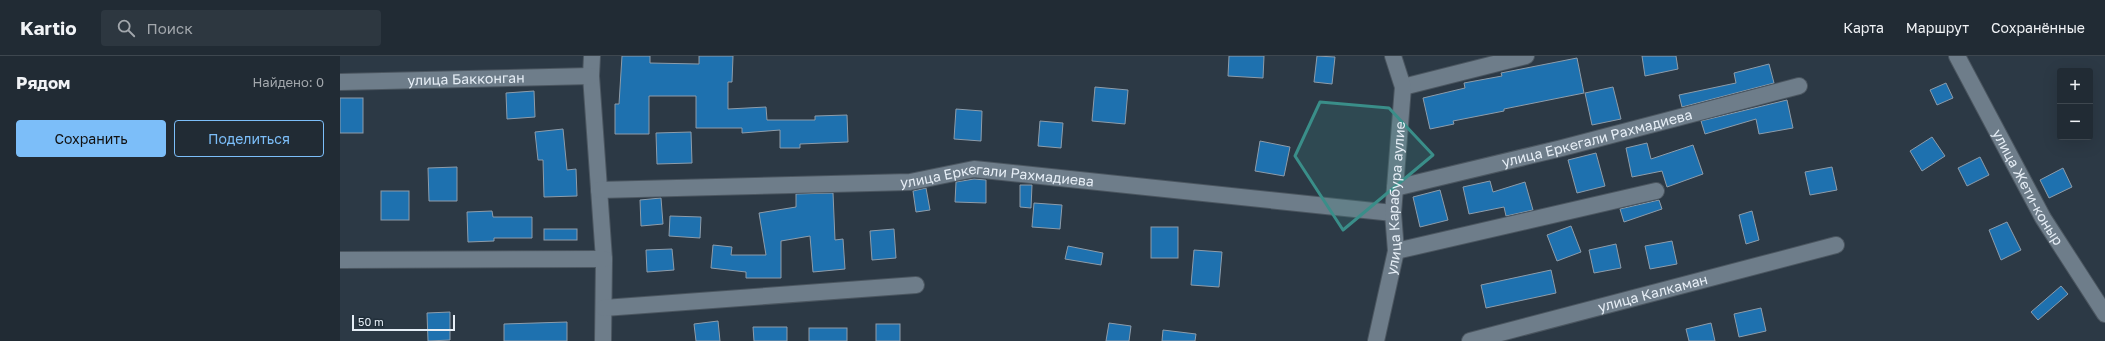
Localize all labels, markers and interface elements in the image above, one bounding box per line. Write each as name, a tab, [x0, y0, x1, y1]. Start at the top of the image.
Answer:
search box	[101, 10, 381, 46]
text: Kartio	[20, 16, 77, 39]
icon: search	[115, 17, 137, 39]
text: Поиск	[147, 19, 193, 37]
text: Карта	[1843, 19, 1884, 36]
text: Маршрут	[1906, 19, 1969, 36]
text: Сохранённые	[1991, 19, 2085, 36]
map controls	[2057, 68, 2093, 140]
button: +	[2057, 68, 2093, 104]
street label: улица Бакконган	[407, 69, 525, 88]
text: Рядом	[16, 72, 70, 93]
text: Найдено: 0	[252, 74, 324, 90]
button: −	[2057, 104, 2093, 140]
street label: улица Еркегали Рахмадиева	[1500, 105, 1694, 170]
button: Сохранить	[16, 120, 166, 157]
button: Поделиться	[174, 120, 324, 157]
street label: улица Карабура аулие	[1382, 121, 1408, 277]
street label: улица Жети-коныр	[1989, 126, 2067, 248]
street label: улица Еркегали Рахмадиева	[900, 160, 1095, 190]
street label: улица Калкаман	[1596, 270, 1709, 315]
scale bar	[352, 313, 455, 332]
text: 50 m	[358, 315, 384, 328]

